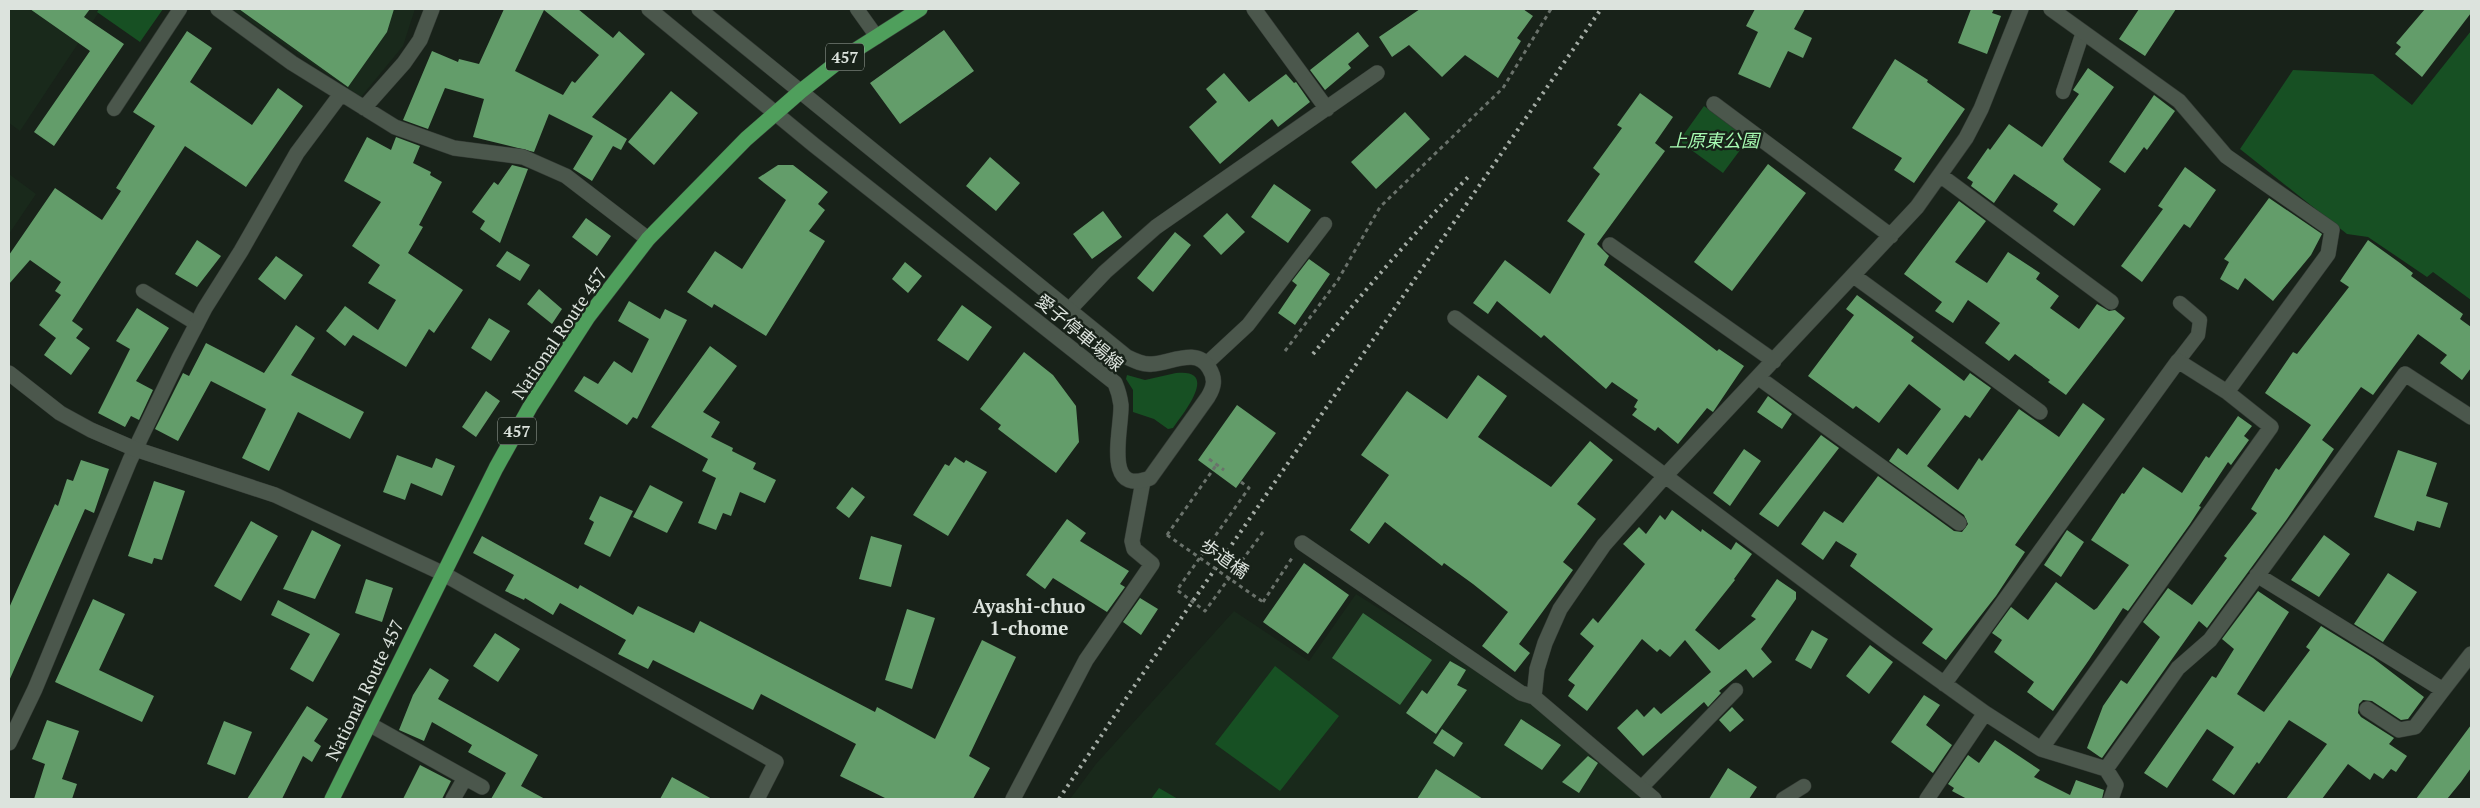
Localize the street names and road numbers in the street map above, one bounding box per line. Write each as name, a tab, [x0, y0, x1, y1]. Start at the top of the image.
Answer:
road number: 457	[826, 44, 864, 70]
street label: National Route 457	[506, 262, 612, 404]
street label: 愛子停車場線	[1031, 288, 1129, 376]
road number: 457	[498, 418, 536, 444]
street label: 歩道橋	[1196, 533, 1254, 583]
street label: National Route 457	[319, 615, 409, 765]

